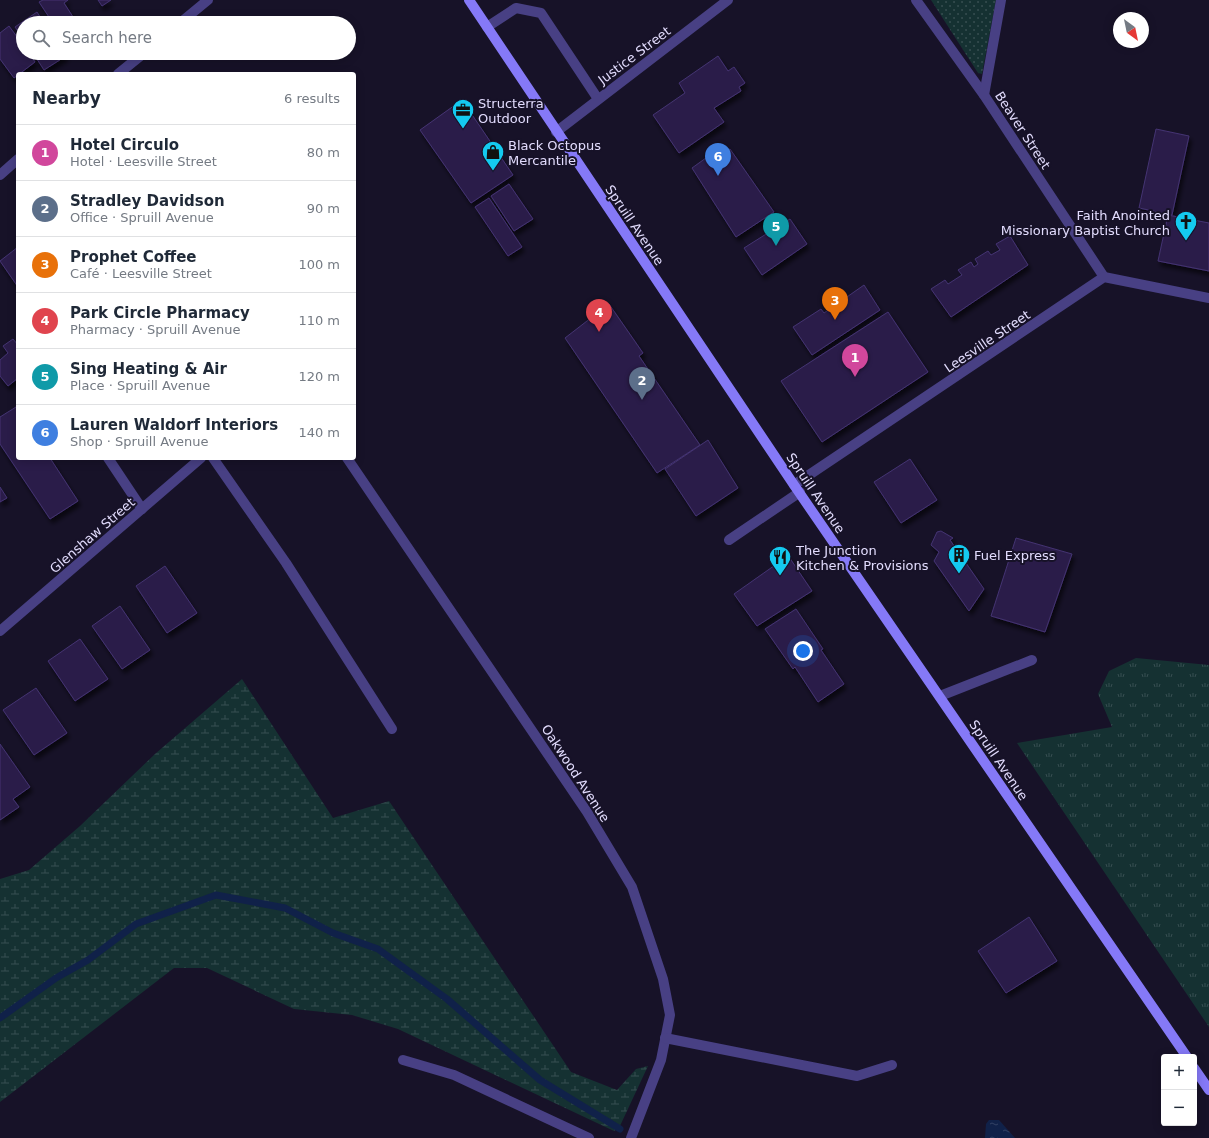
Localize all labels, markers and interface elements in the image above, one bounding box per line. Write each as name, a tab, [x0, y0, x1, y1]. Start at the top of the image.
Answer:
north arrow	[1113, 12, 1149, 48]
search box	[16, 16, 356, 60]
street label: Justice Street	[595, 23, 673, 88]
icon: search	[30, 27, 52, 49]
text: Search here	[62, 29, 152, 47]
text: Nearby	[32, 88, 101, 108]
street label: Beaver Street	[992, 89, 1053, 172]
text: 6 results	[284, 91, 340, 106]
place label: Structerra Outdoor	[478, 96, 544, 126]
office icon: Structerra Outdoor	[450, 97, 476, 130]
text: Hotel Circulo	[70, 136, 179, 154]
place label: Black Octopus Mercantile	[508, 138, 601, 168]
shop icon: Black Octopus Mercantile	[480, 139, 506, 172]
pin: 6	[705, 143, 731, 176]
text: 1	[40, 145, 50, 160]
text: 80 m	[307, 145, 340, 160]
text: Hotel · Leesville Street	[70, 154, 217, 169]
street label: Spruill Avenue	[602, 182, 667, 268]
text: Stradley Davidson	[70, 192, 225, 210]
text: 2	[40, 201, 50, 216]
text: 90 m	[307, 201, 340, 216]
place label: Faith Anointed Missionary Baptist Church	[1001, 208, 1170, 238]
church icon: Faith Anointed Missionary Baptist Church	[1173, 209, 1199, 242]
text: Office · Spruill Avenue	[70, 210, 214, 225]
pin: 5	[763, 213, 789, 246]
text: Prophet Coffee	[70, 248, 197, 266]
text: 3	[40, 257, 50, 272]
text: 100 m	[298, 257, 340, 272]
text: Café · Leesville Street	[70, 266, 212, 281]
pin: 3	[822, 287, 848, 320]
pin: 4	[586, 299, 612, 332]
text: Park Circle Pharmacy	[70, 304, 250, 322]
street label: Leesville Street	[942, 307, 1033, 376]
text: 4	[40, 313, 50, 328]
text: 110 m	[298, 313, 340, 328]
text: Pharmacy · Spruill Avenue	[70, 322, 240, 337]
pin: 1	[842, 344, 868, 377]
text: Sing Heating & Air	[70, 360, 227, 378]
pin: 2	[629, 367, 655, 400]
text: 5	[40, 369, 50, 384]
text: 120 m	[298, 369, 340, 384]
text: Place · Spruill Avenue	[70, 378, 210, 393]
text: Lauren Waldorf Interiors	[70, 416, 278, 434]
text: 6	[40, 425, 50, 440]
text: 140 m	[298, 425, 340, 440]
text: Shop · Spruill Avenue	[70, 434, 208, 449]
street label: Spruill Avenue	[783, 450, 848, 536]
street label: Glenshaw Street	[47, 495, 138, 576]
building icon: Fuel Express	[946, 542, 972, 575]
place label: The Junction Kitchen & Provisions	[795, 543, 929, 573]
restaurant icon: The Junction Kitchen & Provisions	[767, 544, 793, 577]
place label: Fuel Express	[974, 548, 1056, 563]
your location	[793, 641, 813, 661]
street label: Spruill Avenue	[966, 717, 1031, 803]
street label: Oakwood Avenue	[539, 722, 613, 825]
map controls	[1161, 1054, 1197, 1126]
button: +	[1161, 1054, 1197, 1090]
button: −	[1161, 1090, 1197, 1126]

